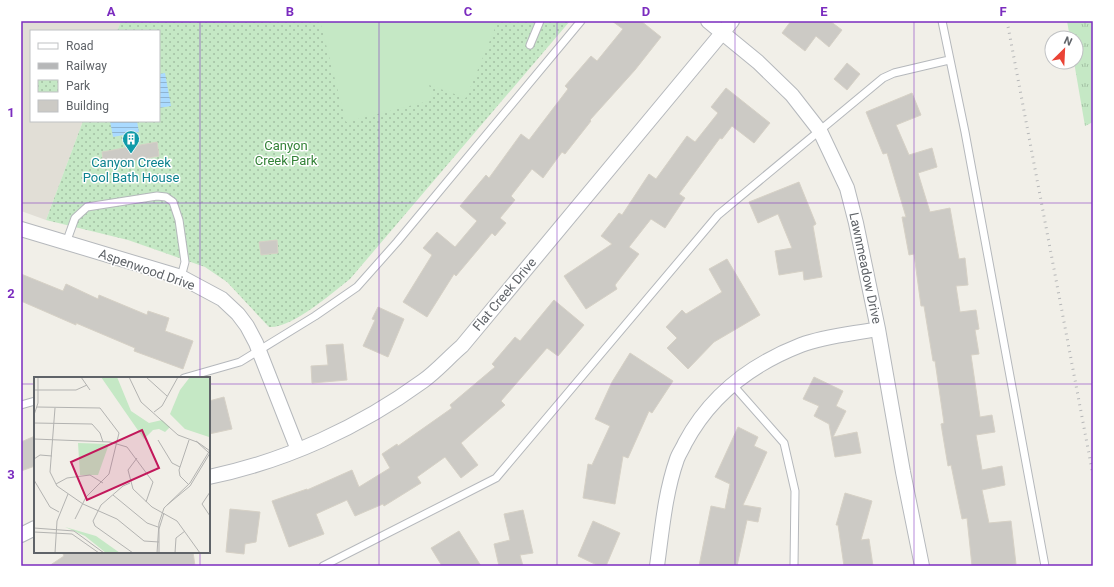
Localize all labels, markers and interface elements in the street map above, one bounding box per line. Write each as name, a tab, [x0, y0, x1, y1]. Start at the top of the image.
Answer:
text: A	[107, 4, 116, 19]
text: B	[286, 4, 294, 19]
text: C	[464, 4, 473, 19]
text: D	[642, 4, 650, 19]
text: E	[820, 4, 828, 19]
text: F	[999, 4, 1007, 19]
legend	[30, 30, 160, 122]
north arrow	[1044, 30, 1084, 70]
text: N	[1062, 34, 1074, 49]
text: Road	[66, 39, 94, 53]
text: Railway	[66, 59, 107, 73]
text: Park	[66, 79, 91, 93]
text: Building	[66, 99, 109, 113]
text: 1	[7, 105, 15, 120]
building icon: Canyon Creek Pool Bath House	[121, 129, 141, 154]
park label: Canyon Creek Park	[255, 138, 318, 168]
place label: Canyon Creek Pool Bath House	[83, 155, 179, 185]
street label: Lawnmeadow Drive	[846, 211, 885, 325]
street label: Aspenwood Drive	[97, 246, 197, 293]
street label: Flat Creek Drive	[470, 255, 539, 334]
text: 2	[7, 286, 15, 301]
inset map	[34, 377, 210, 553]
text: 3	[7, 467, 15, 482]

